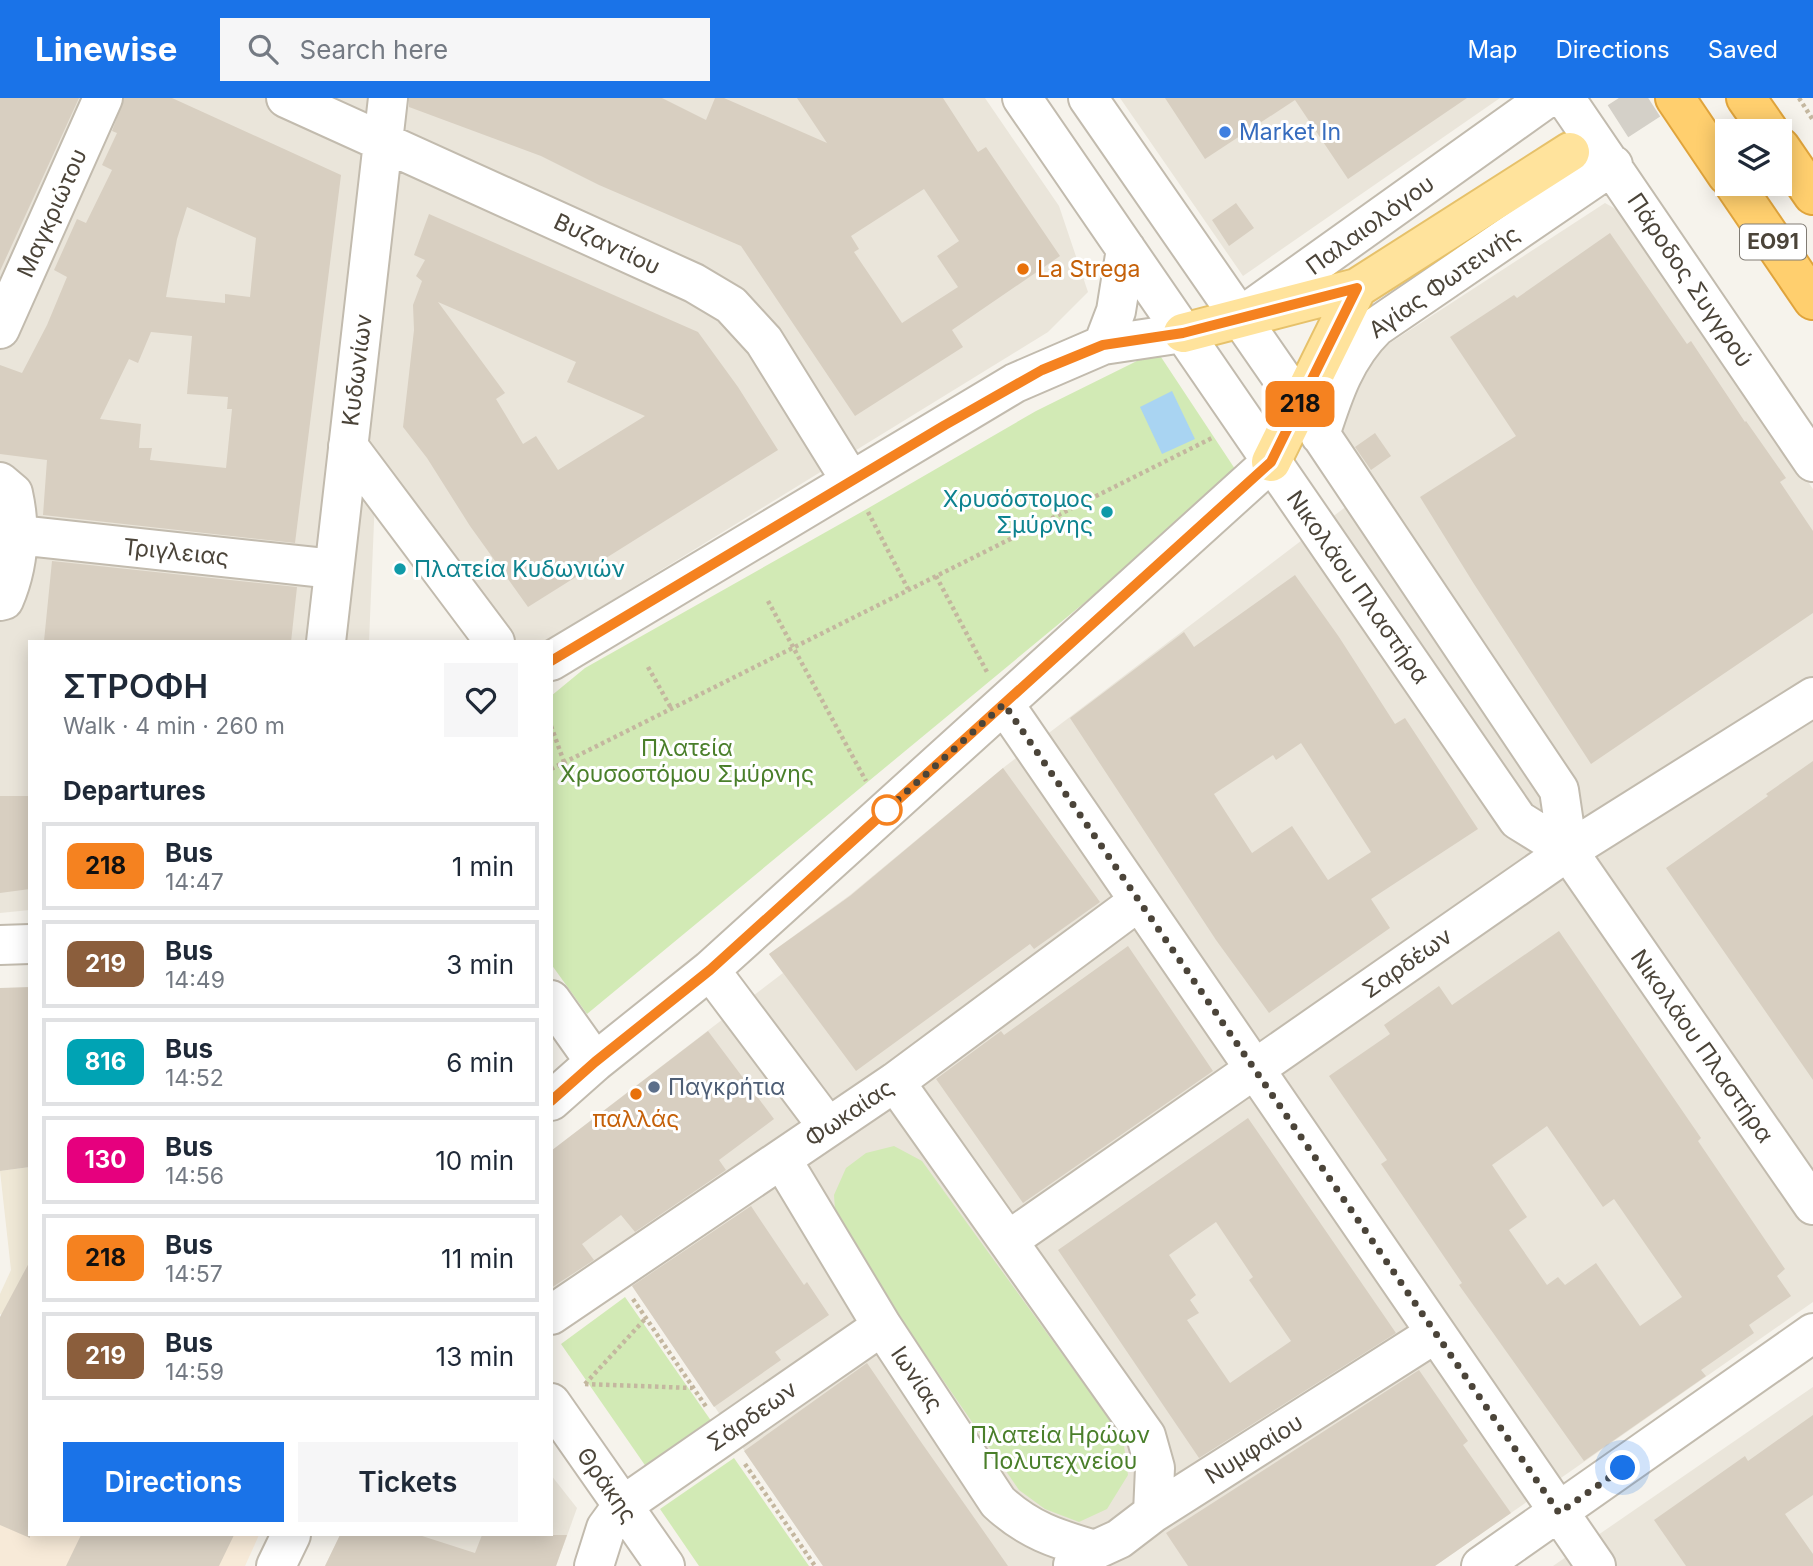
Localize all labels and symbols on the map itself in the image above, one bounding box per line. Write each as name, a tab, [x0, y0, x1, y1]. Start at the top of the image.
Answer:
place label: Market In	[1239, 118, 1341, 146]
marker: Market In	[1217, 124, 1233, 140]
street label: Μαγκριώτου	[11, 144, 93, 282]
street label: Παλαιολόγου	[1301, 169, 1439, 281]
street label: Πάροδος Συγγρού	[1621, 188, 1759, 372]
street label: Βυζαντίου	[549, 207, 665, 281]
street label: Αγίας Φωτεινής	[1363, 220, 1525, 344]
road number: ΕΟ91	[1740, 225, 1806, 260]
place label: La Strega	[1037, 255, 1140, 283]
marker: La Strega	[1015, 261, 1031, 277]
street label: Κυδωνίων	[336, 312, 378, 428]
line badge: 218	[1260, 381, 1340, 427]
place label: Χρυσόστομος Σμύρνης	[943, 485, 1093, 539]
street label: Νικολάου Πλαστήρα	[1281, 485, 1435, 689]
marker: Χρυσόστομος Σμύρνης	[1099, 504, 1115, 520]
street label: Τριγλειας	[122, 533, 230, 571]
place label: Πλατεία Κυδωνιών	[414, 555, 625, 583]
marker: Πλατεία Κυδωνιών	[392, 561, 408, 577]
park label: Πλατεία Χρυσοστόμου Σμύρνης	[560, 734, 814, 788]
unlabelled marker	[872, 795, 902, 825]
street label: Σαρδέων	[1357, 922, 1457, 1004]
street label: Νικολάου Πλαστήρα	[1625, 944, 1779, 1148]
place label: Παγκρήτια	[668, 1073, 785, 1101]
street label: Φωκαίας	[799, 1073, 899, 1153]
marker: Παγκρήτια	[646, 1079, 662, 1095]
marker: παλλάς	[628, 1086, 644, 1102]
place label: παλλάς	[593, 1105, 679, 1133]
street label: Ιωνίας	[885, 1341, 949, 1417]
street label: Σάρδεων	[702, 1375, 802, 1457]
street label: Νυμφαίου	[1200, 1408, 1308, 1490]
park label: Πλατεία Ηρώων Πολυτεχνείου	[970, 1421, 1150, 1475]
street label: Θράκης	[571, 1442, 643, 1528]
your location	[1605, 1450, 1640, 1485]

